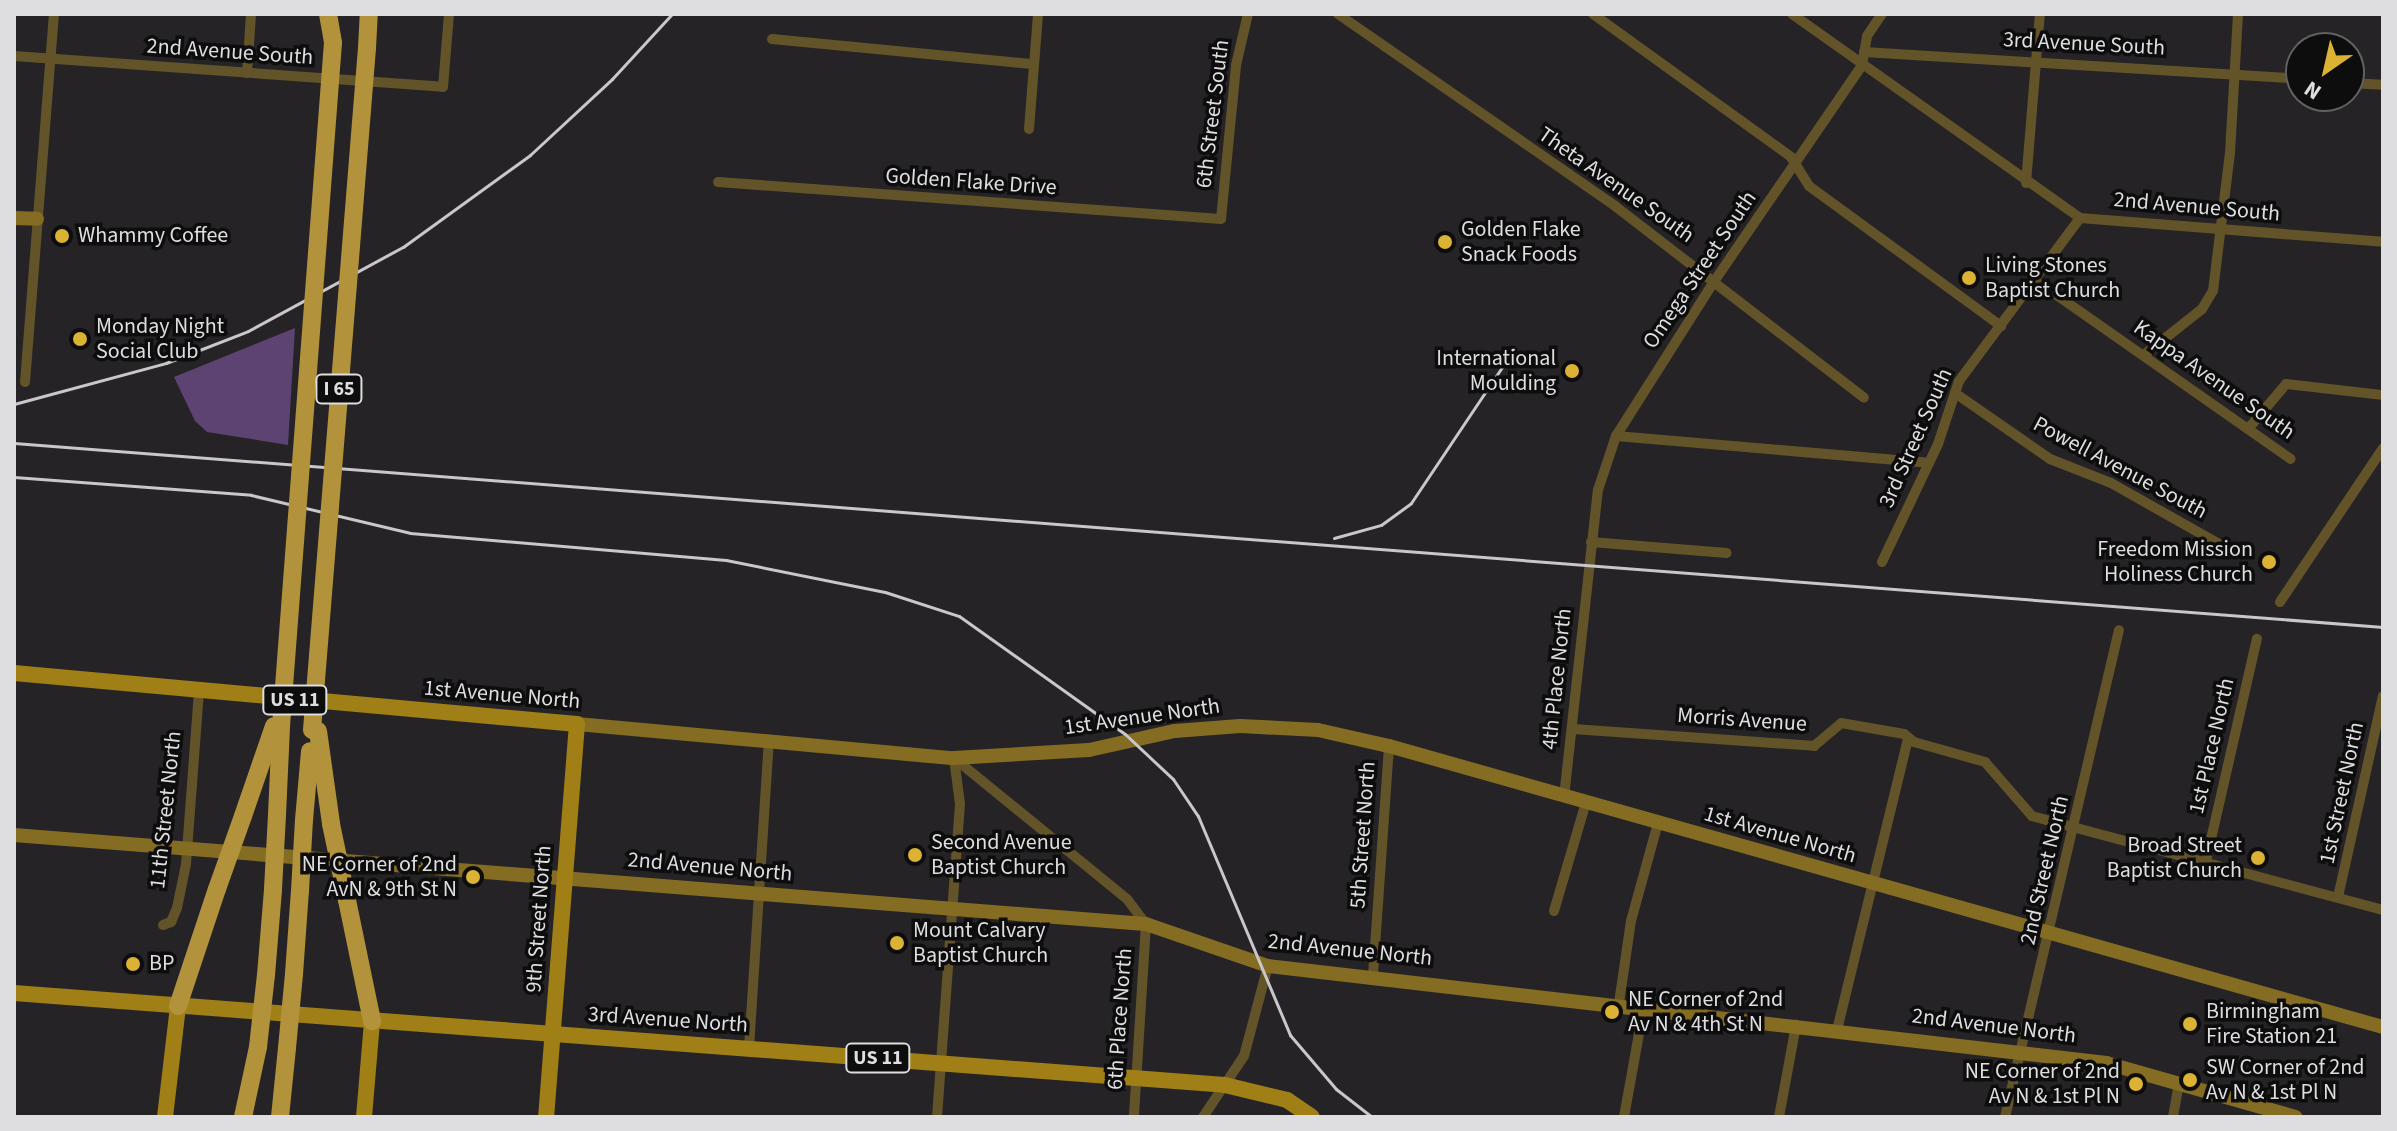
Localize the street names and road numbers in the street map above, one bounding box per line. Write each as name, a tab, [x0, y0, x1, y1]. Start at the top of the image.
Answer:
street label: 3rd Avenue South	[2002, 27, 2166, 61]
street label: 2nd Avenue South	[146, 33, 314, 71]
street label: 6th Street South	[1191, 38, 1235, 190]
street label: Theta Avenue South	[1533, 121, 1699, 249]
street label: Golden Flake Drive	[884, 163, 1058, 201]
street label: Omega Street South	[1638, 186, 1762, 354]
street label: 2nd Avenue South	[2113, 187, 2281, 227]
street label: Kappa Avenue South	[2128, 315, 2300, 445]
street label: 3rd Street South	[1874, 364, 1958, 512]
road number: I 65	[315, 373, 363, 405]
street label: Powell Avenue South	[2028, 411, 2212, 525]
street label: 4th Place North	[1536, 607, 1578, 751]
street label: 1st Avenue North	[423, 675, 581, 715]
street label: 1st Place North	[2184, 675, 2240, 817]
road number: US 11	[261, 684, 329, 716]
street label: 1st Avenue North	[1062, 693, 1222, 741]
street label: Morris Avenue	[1676, 702, 1808, 738]
street label: 1st Street North	[2314, 720, 2370, 866]
street label: 11th Street North	[145, 730, 187, 890]
street label: 5th Street North	[1345, 761, 1381, 909]
street label: 2nd Street North	[2015, 793, 2075, 947]
street label: 1st Avenue North	[1701, 801, 1859, 869]
street label: 9th Street North	[521, 845, 557, 993]
street label: 2nd Avenue North	[627, 847, 793, 887]
street label: 2nd Avenue North	[1267, 928, 1433, 972]
street label: 6th Place North	[1102, 947, 1138, 1091]
street label: 3rd Avenue North	[587, 1001, 749, 1039]
street label: 2nd Avenue North	[1911, 1003, 2077, 1049]
road number: US 11	[844, 1042, 912, 1074]

